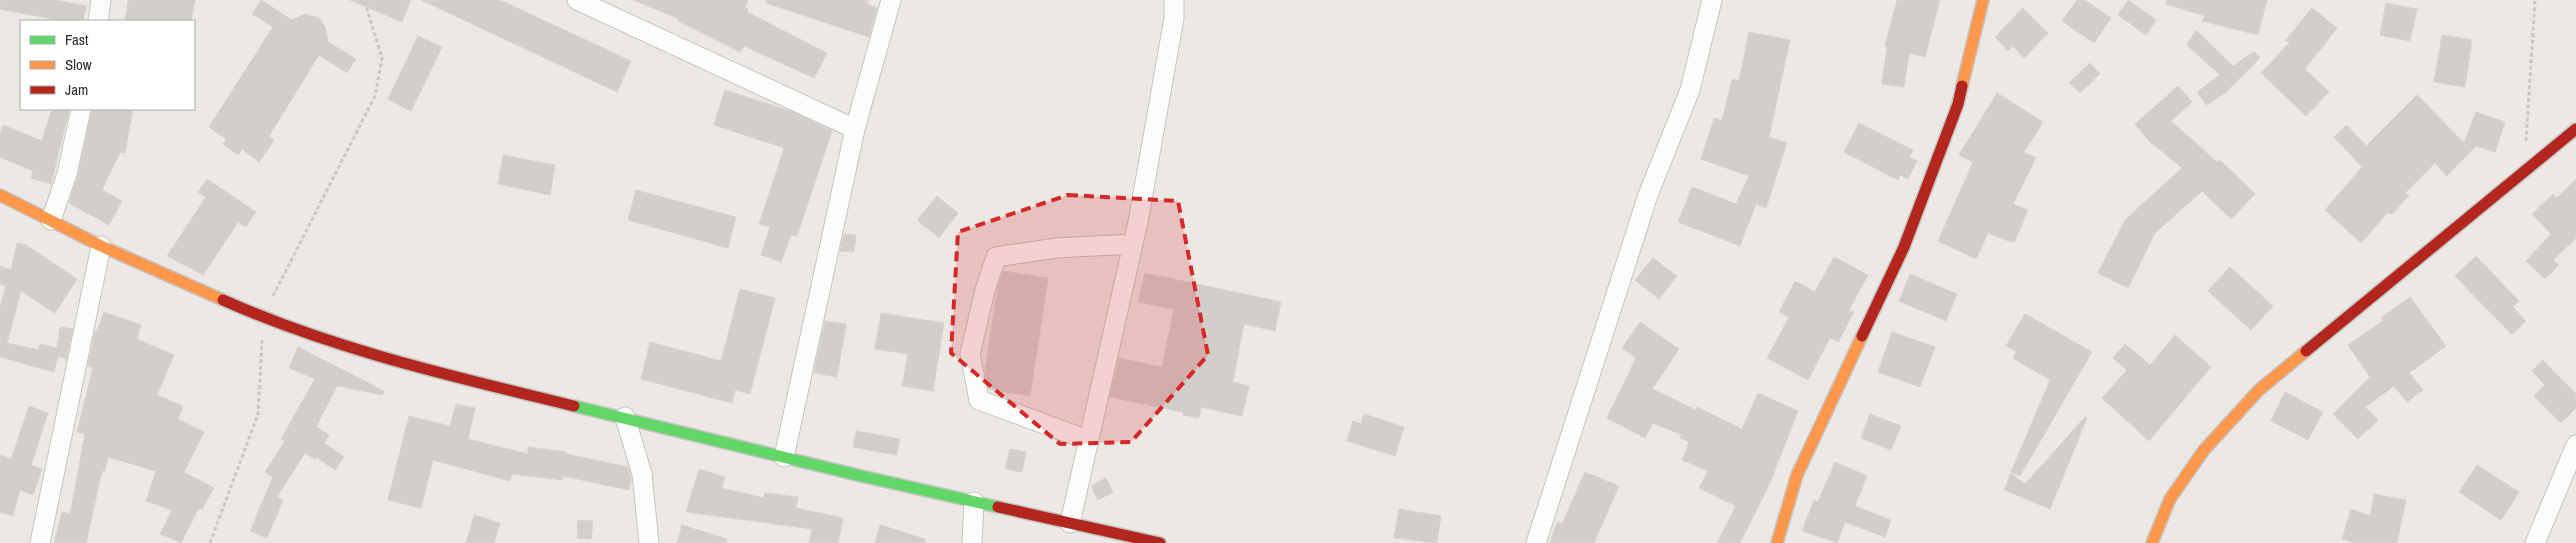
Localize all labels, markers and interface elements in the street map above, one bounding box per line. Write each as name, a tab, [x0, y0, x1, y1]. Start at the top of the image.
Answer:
legend	[20, 20, 195, 110]
text: Fast	[65, 29, 89, 50]
text: Slow	[65, 54, 92, 75]
text: Jam	[65, 79, 88, 100]

